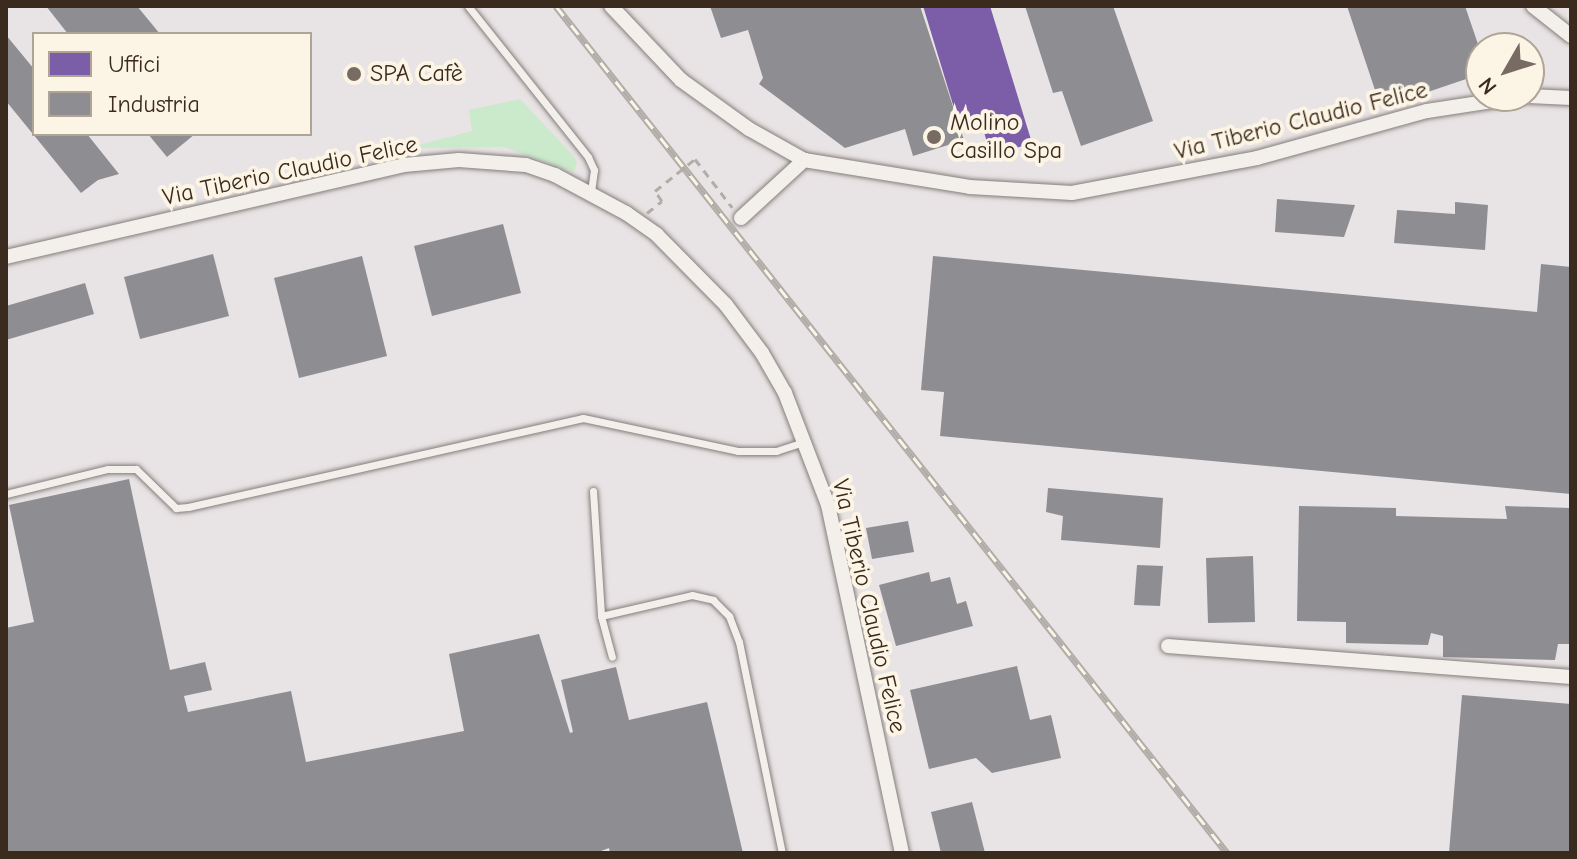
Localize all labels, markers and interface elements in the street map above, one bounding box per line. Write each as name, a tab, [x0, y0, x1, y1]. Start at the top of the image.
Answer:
legend	[32, 32, 312, 136]
north arrow	[1465, 32, 1545, 112]
text: Uffici	[108, 50, 160, 78]
place label: SPA Cafè	[370, 60, 463, 88]
marker: SPA Cafè	[345, 65, 363, 83]
text: N	[1473, 72, 1503, 100]
street label: Via Tiberio Claudio Felice	[1172, 76, 1430, 166]
text: Industria	[108, 90, 200, 118]
place label: Molino Casillo Spa	[950, 109, 1062, 165]
marker: Molino Casillo Spa	[925, 128, 943, 146]
street label: Via Tiberio Claudio Felice	[160, 130, 420, 212]
street label: Via Tiberio Claudio Felice	[826, 476, 912, 736]

